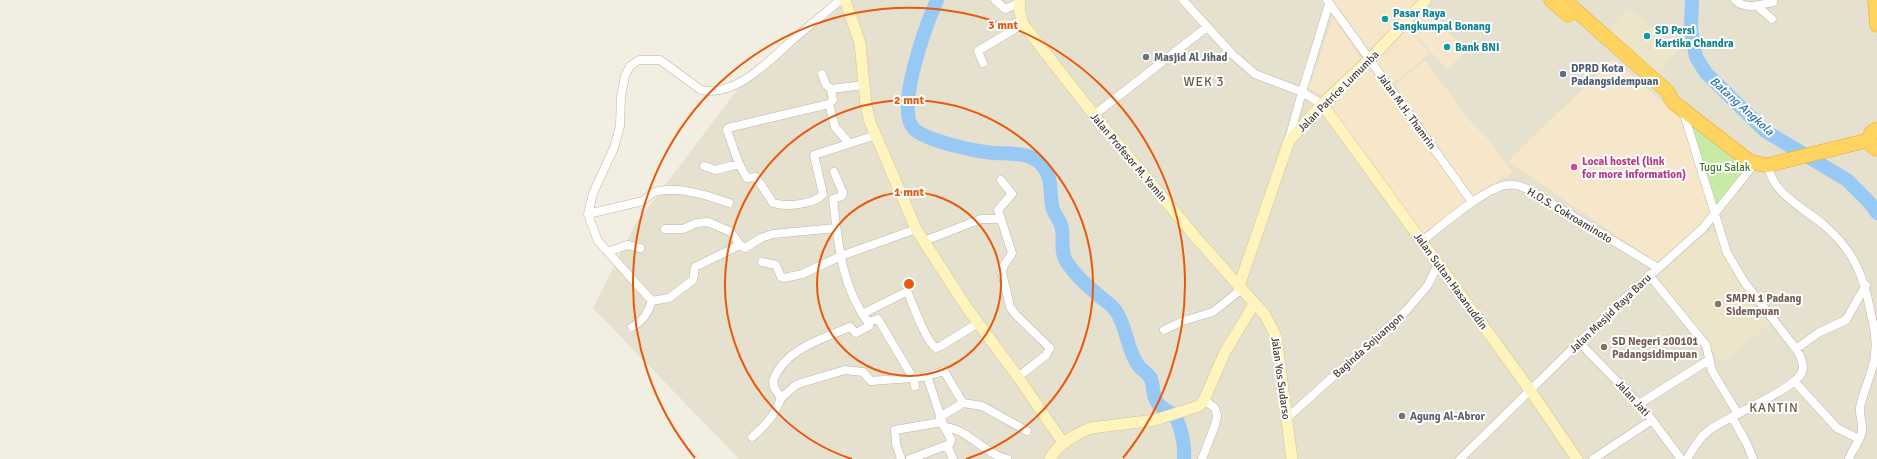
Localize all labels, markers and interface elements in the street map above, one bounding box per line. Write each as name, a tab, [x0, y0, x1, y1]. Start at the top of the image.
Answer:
place label: Pasar Raya Sangkumpal Bonang	[1393, 7, 1491, 33]
marker: Pasar Raya Sangkumpal Bonang	[1380, 14, 1390, 24]
text: 3 mnt	[988, 18, 1018, 33]
place label: SD Persi Kartika Chandra	[1655, 24, 1734, 50]
marker: SD Persi Kartika Chandra	[1642, 31, 1652, 41]
place label: Bank BNI	[1455, 41, 1499, 54]
marker: Bank BNI	[1442, 42, 1452, 52]
street label: Jalan Patrice Lumumba	[1295, 48, 1382, 135]
place label: Masjid Al Jihad	[1154, 51, 1228, 64]
marker: Masjid Al Jihad	[1141, 52, 1151, 62]
place label: DPRD Kota Padangsidempuan	[1571, 62, 1658, 88]
marker: DPRD Kota Padangsidempuan	[1558, 69, 1568, 79]
street label: Jalan M.H. Thamrin	[1375, 71, 1439, 152]
district label: WEK 3	[1183, 74, 1225, 90]
water label: Batang Angkola	[1707, 74, 1777, 140]
text: 2 mnt	[894, 93, 924, 108]
street label: Jalan Profesor M. Yamin	[1088, 110, 1169, 204]
place label: Local hostel (link for more information)	[1581, 155, 1686, 181]
park label: Tugu Salak	[1700, 161, 1751, 174]
marker: Local hostel (link for more information)	[1569, 162, 1579, 172]
text: 1 mnt	[894, 185, 924, 200]
street label: H.O.S. Cokroaminoto	[1525, 185, 1615, 246]
street label: Jalan Sultan Hasanuddin	[1411, 230, 1490, 332]
street label: Jalan Mesjid Raya Baru	[1567, 271, 1654, 356]
centre of rings	[902, 277, 916, 291]
place label: SMPN 1 Padang Sidempuan	[1726, 292, 1802, 318]
marker: SMPN 1 Padang Sidempuan	[1713, 299, 1723, 309]
street label: Baginda Sojuangon	[1330, 310, 1406, 381]
place label: SD Negeri 200101 Padangsidimpuan	[1612, 335, 1698, 361]
street label: Jalan Yos Sudarso	[1268, 336, 1293, 421]
marker: SD Negeri 200101 Padangsidimpuan	[1599, 342, 1609, 352]
street label: Jalan Jati	[1613, 377, 1652, 419]
district label: KANTIN	[1749, 400, 1799, 416]
place label: Agung Al-Abror	[1410, 410, 1485, 423]
marker: Agung Al-Abror	[1397, 411, 1407, 421]

